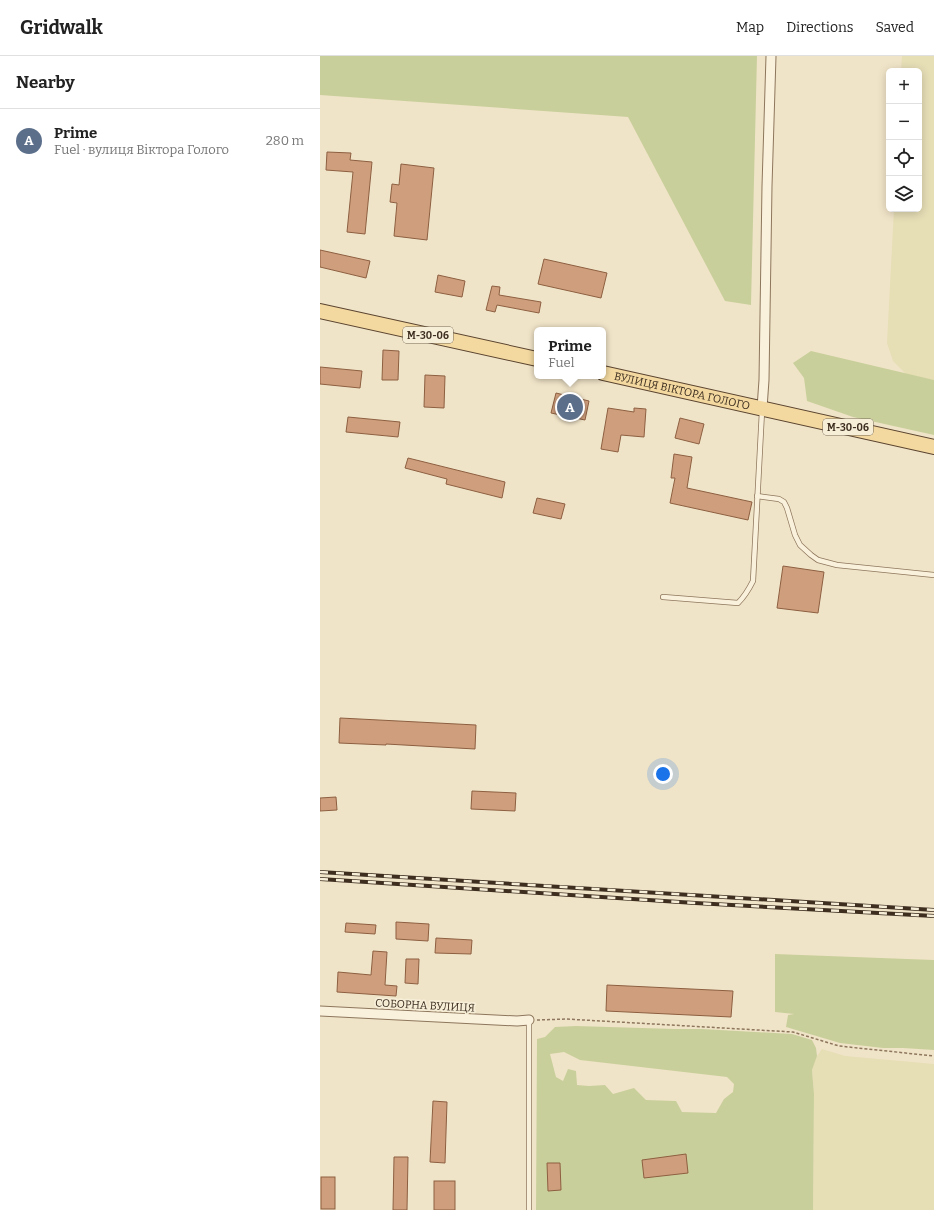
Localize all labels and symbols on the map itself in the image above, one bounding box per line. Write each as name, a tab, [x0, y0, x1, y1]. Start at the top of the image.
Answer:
road number: М-30-06	[403, 327, 453, 343]
street label: ВУЛИЦЯ ВІКТОРА ГОЛОГО	[613, 370, 751, 413]
pin: A	[557, 392, 583, 422]
road number: М-30-06	[823, 419, 873, 435]
your location	[653, 764, 673, 784]
street label: СОБОРНА ВУЛИЦЯ	[375, 996, 475, 1015]

